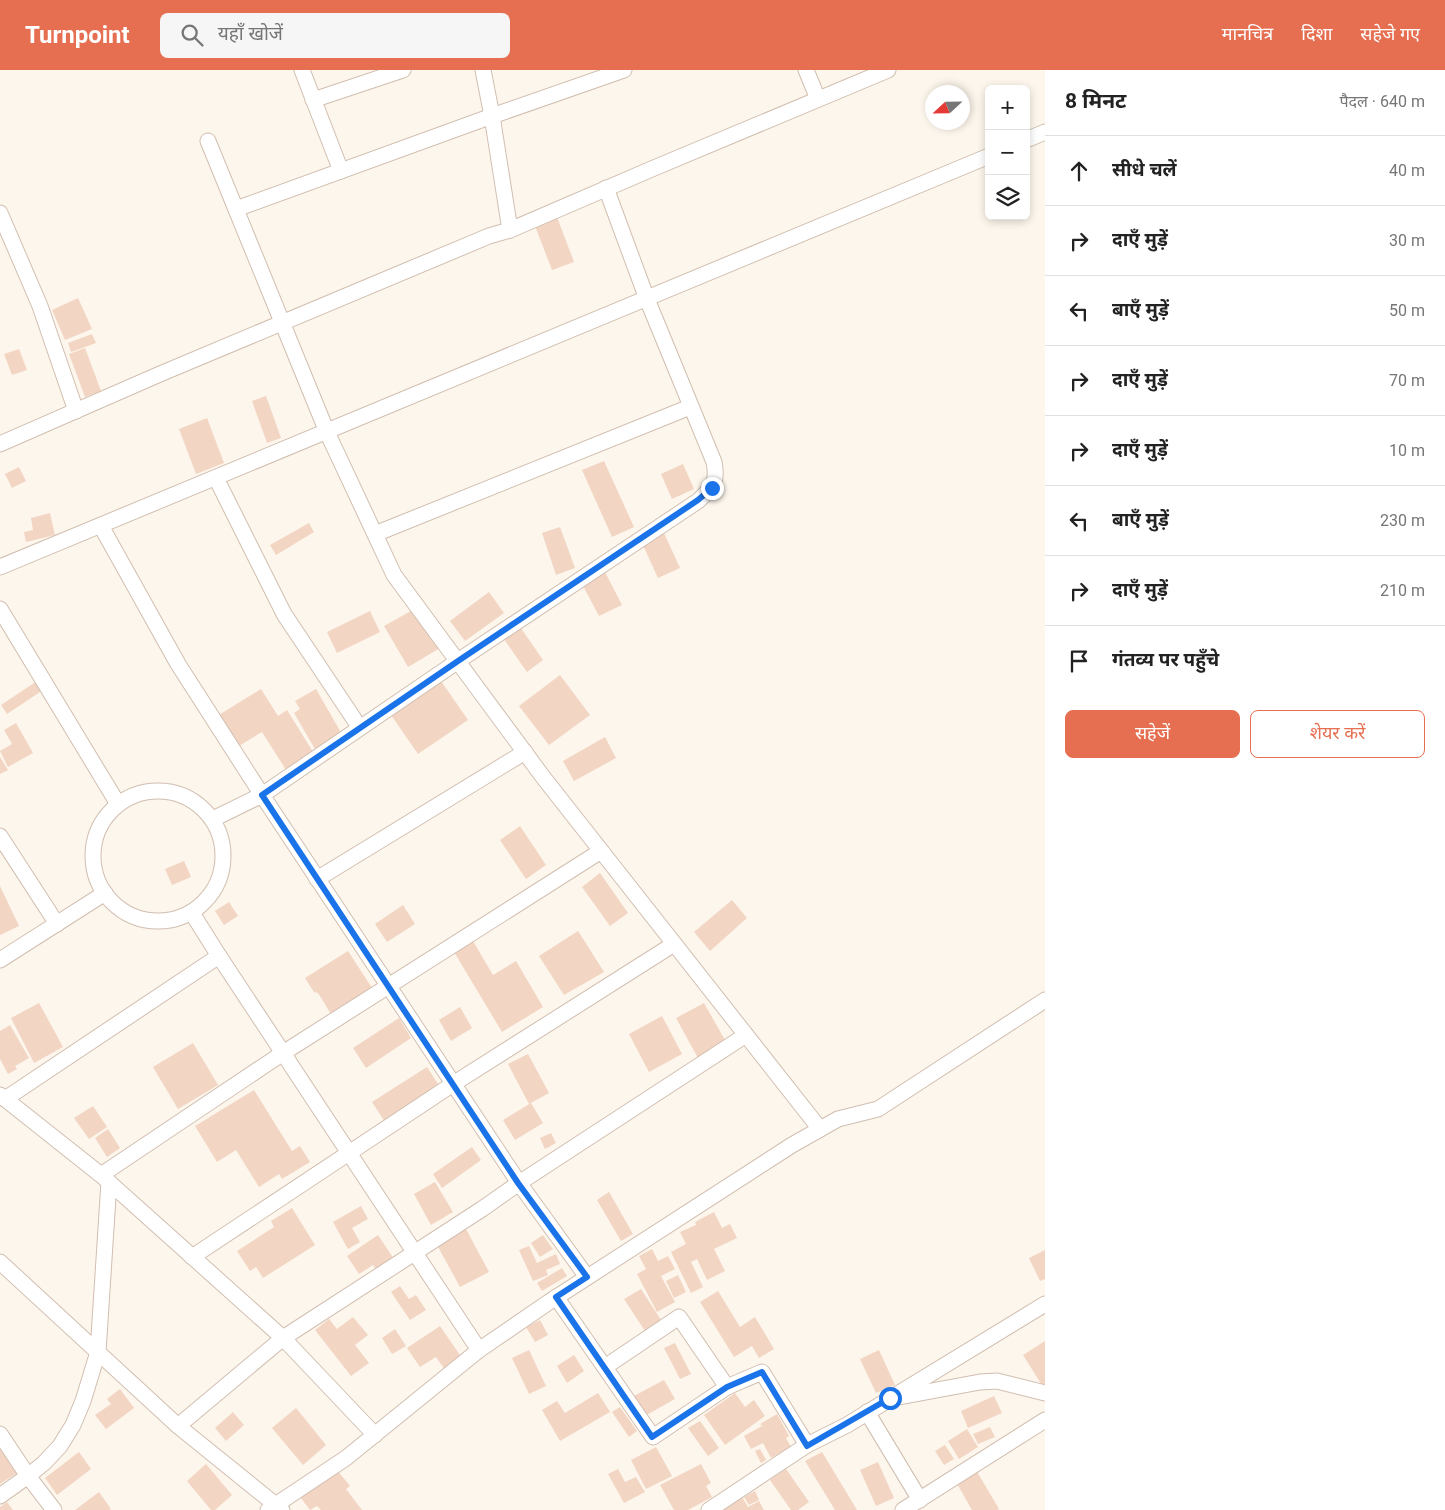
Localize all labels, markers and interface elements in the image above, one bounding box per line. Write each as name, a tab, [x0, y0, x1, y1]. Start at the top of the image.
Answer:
search box	[160, 13, 510, 58]
text: Turnpoint	[25, 21, 130, 49]
icon: search	[178, 21, 206, 49]
text: यहाँ खोजें	[218, 22, 283, 45]
text: मानचित्र	[1222, 23, 1273, 44]
text: दिशा	[1301, 23, 1332, 44]
text: सहेजे गए	[1360, 23, 1420, 44]
north arrow	[925, 85, 970, 130]
map controls	[985, 85, 1030, 220]
button: +	[985, 85, 1030, 130]
text: 8 मिनट	[1065, 89, 1126, 113]
text: पैदल · 640 m	[1339, 92, 1425, 111]
button: −	[985, 130, 1030, 175]
icon: ahead	[1065, 157, 1093, 185]
text: सीधे चलें	[1112, 158, 1177, 181]
text: 40 m	[1389, 161, 1425, 180]
button: layers	[985, 175, 1030, 220]
icon: right	[1065, 227, 1093, 255]
text: दाएँ मुड़ें	[1112, 228, 1168, 251]
text: 30 m	[1389, 231, 1425, 250]
icon: left	[1065, 297, 1093, 325]
text: बाएँ मुड़ें	[1112, 298, 1169, 321]
text: 50 m	[1389, 301, 1425, 320]
icon: right	[1065, 367, 1093, 395]
text: दाएँ मुड़ें	[1112, 368, 1168, 391]
text: 70 m	[1389, 371, 1425, 390]
icon: right	[1065, 437, 1093, 465]
text: दाएँ मुड़ें	[1112, 438, 1168, 461]
text: 10 m	[1389, 441, 1425, 460]
route end	[701, 477, 724, 500]
icon: left	[1065, 507, 1093, 535]
text: बाएँ मुड़ें	[1112, 508, 1169, 531]
text: 230 m	[1380, 511, 1425, 530]
icon: right	[1065, 577, 1093, 605]
text: दाएँ मुड़ें	[1112, 578, 1168, 601]
text: 210 m	[1380, 581, 1425, 600]
icon: arrive	[1065, 647, 1093, 675]
text: गंतव्य पर पहुँचे	[1112, 648, 1219, 671]
button: सहेजें	[1065, 710, 1240, 758]
button: शेयर करें	[1250, 710, 1425, 758]
route start	[879, 1387, 902, 1410]

